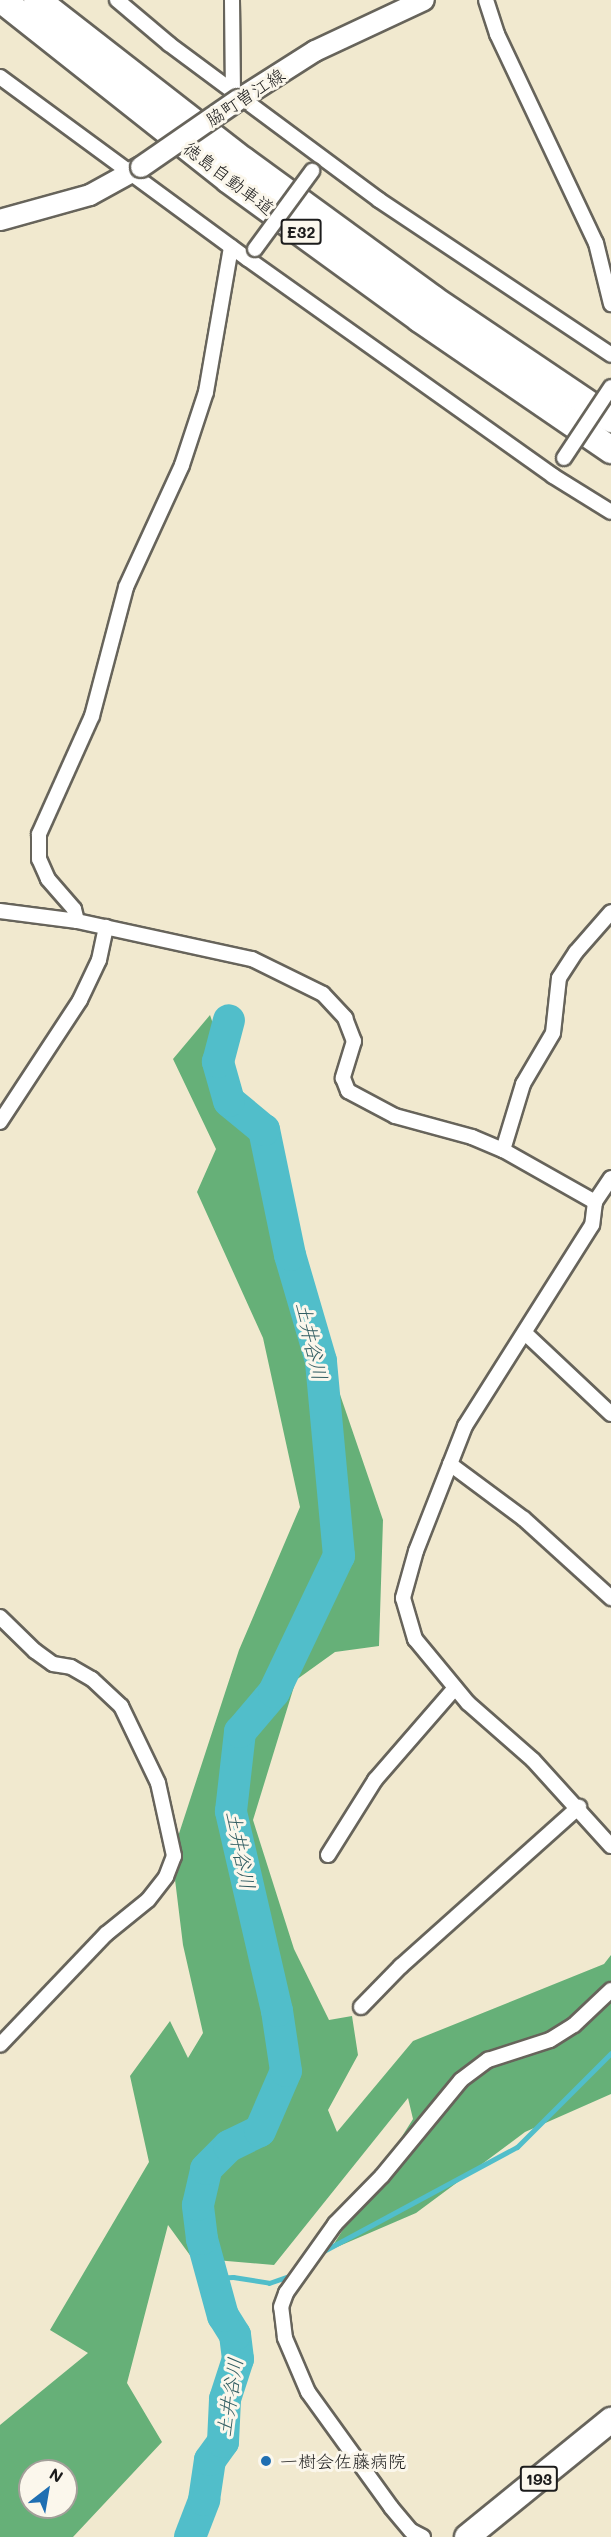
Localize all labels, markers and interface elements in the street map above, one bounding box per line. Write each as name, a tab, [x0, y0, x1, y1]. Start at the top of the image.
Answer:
street label: 脇町曽江線	[201, 63, 289, 131]
street label: 徳島自動車道	[179, 137, 279, 219]
road number: E32	[280, 219, 322, 245]
water label: 土井谷川	[291, 1299, 333, 1383]
water label: 土井谷川	[222, 1808, 260, 1892]
water label: 土井谷川	[211, 2356, 247, 2438]
place label: 一樹会佐藤病院	[280, 2450, 406, 2472]
marker: 一樹会佐藤病院	[257, 2452, 275, 2470]
north arrow	[18, 2459, 78, 2519]
text: N	[46, 2463, 67, 2487]
road number: 193	[520, 2466, 558, 2492]

